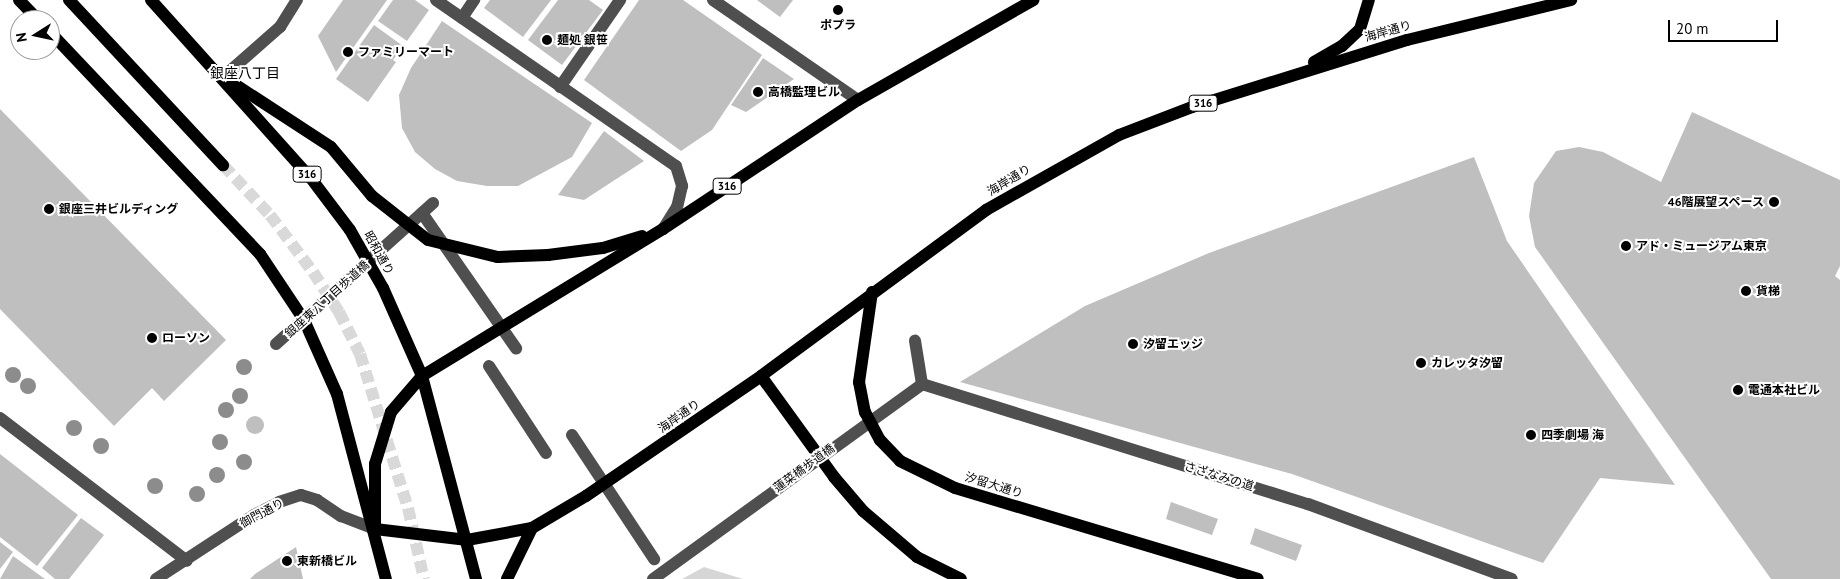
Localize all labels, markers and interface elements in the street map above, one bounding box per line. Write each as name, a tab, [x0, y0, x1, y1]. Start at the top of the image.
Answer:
marker: ポプラ	[832, 4, 844, 16]
north arrow	[10, 10, 60, 60]
scale bar	[1670, 10, 1780, 42]
street label: 海岸通り	[1363, 17, 1413, 45]
place label: ポプラ	[820, 18, 856, 32]
text: 20 m	[1676, 19, 1709, 38]
text: N	[12, 31, 31, 44]
place label: 麺処 銀笹	[557, 33, 608, 47]
marker: 麺処 銀笹	[541, 34, 553, 46]
place label: ファミリーマート	[358, 45, 454, 59]
marker: ファミリーマート	[342, 46, 354, 58]
district label: 銀座八丁目	[210, 65, 280, 81]
place label: 高橋監理ビル	[768, 85, 840, 99]
marker: 高橋監理ビル	[752, 86, 764, 98]
road number: 316	[1188, 95, 1218, 112]
street label: 海岸通り	[985, 161, 1033, 199]
road number: 316	[292, 165, 322, 182]
road number: 316	[712, 178, 742, 195]
place label: 46階展望スペース	[1666, 195, 1764, 209]
marker: 46階展望スペース	[1768, 196, 1780, 208]
place label: 銀座三井ビルディング	[59, 202, 179, 216]
marker: 銀座三井ビルディング	[43, 203, 55, 215]
street label: 昭和通り	[361, 229, 397, 277]
place label: アド・ミュージアム東京	[1636, 239, 1768, 253]
marker: アド・ミュージアム東京	[1620, 240, 1632, 252]
street label: 銀座東八丁目歩道橋	[282, 258, 372, 340]
place label: 貨梯	[1756, 284, 1780, 298]
marker: 貨梯	[1740, 285, 1752, 297]
place label: ローソン	[162, 331, 210, 345]
marker: ローソン	[146, 332, 158, 344]
place label: 汐留エッジ	[1143, 337, 1203, 351]
marker: 汐留エッジ	[1127, 338, 1139, 350]
place label: カレッタ汐留	[1431, 356, 1503, 370]
marker: カレッタ汐留	[1415, 357, 1427, 369]
place label: 電通本社ビル	[1748, 383, 1820, 397]
marker: 電通本社ビル	[1732, 384, 1744, 396]
street label: 海岸通り	[655, 396, 703, 436]
place label: 四季劇場 海	[1541, 428, 1604, 442]
marker: 四季劇場 海	[1525, 429, 1537, 441]
street label: 蓮菜橋歩道橋	[771, 441, 837, 495]
street label: さざなみの道	[1182, 459, 1256, 493]
street label: 汐留大通り	[963, 469, 1025, 501]
street label: 御門通り	[237, 495, 287, 531]
place label: 東新橋ビル	[297, 554, 357, 568]
marker: 東新橋ビル	[281, 555, 293, 567]

